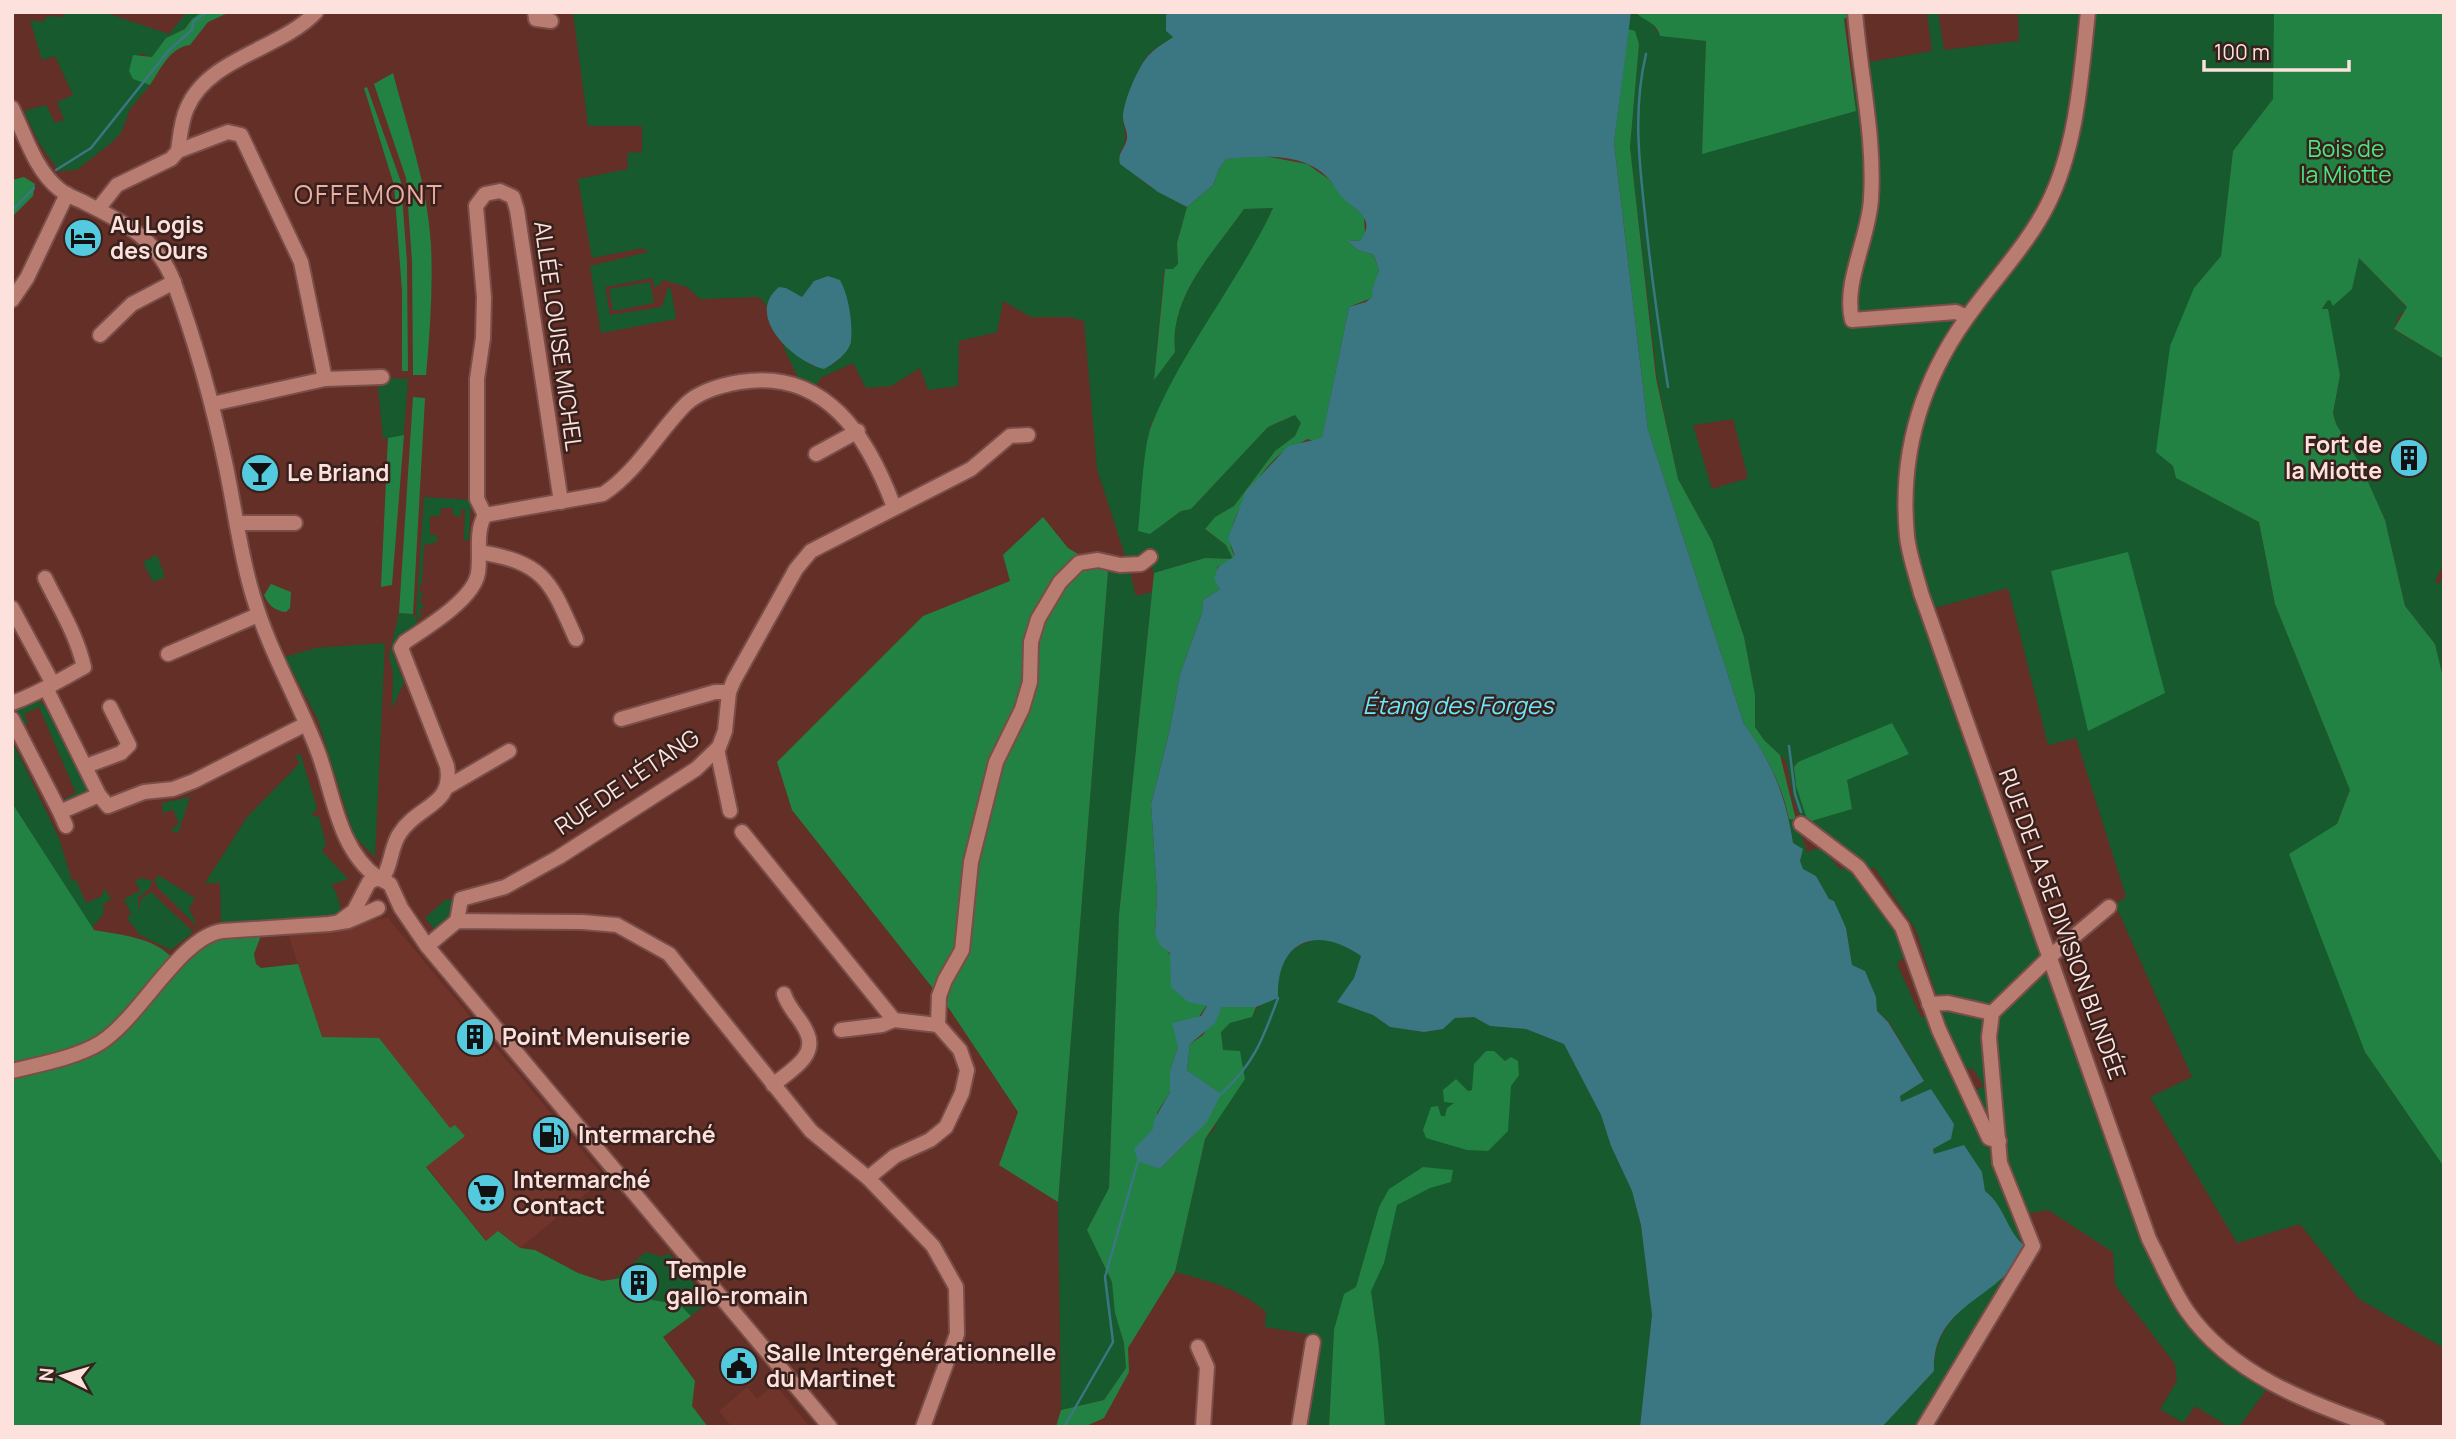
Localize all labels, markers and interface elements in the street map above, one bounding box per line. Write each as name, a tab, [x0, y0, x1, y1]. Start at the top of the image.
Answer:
scale bar	[2204, 28, 2349, 72]
text: 100 m	[2214, 38, 2270, 66]
park label: Bois de la Miotte	[2300, 132, 2392, 190]
district label: OFFEMONT	[294, 176, 444, 212]
place label: Au Logis des Ours	[110, 208, 208, 266]
hotel icon: Au Logis des Ours	[62, 217, 104, 259]
street label: ALLÉE LOUISE MICHEL	[527, 219, 591, 453]
place label: Fort de la Miotte	[2285, 428, 2382, 486]
building icon: Fort de la Miotte	[2388, 437, 2430, 479]
bar icon: Le Briand	[239, 452, 281, 494]
place label: Le Briand	[287, 456, 390, 488]
water label: Étang des Forges	[1363, 688, 1556, 721]
street label: RUE DE L'ÉTANG	[548, 721, 705, 841]
street label: RUE DE LA 5E DIVISION BLINDÉE	[1992, 764, 2134, 1084]
building icon: Point Menuiserie	[454, 1016, 496, 1058]
place label: Point Menuiserie	[502, 1020, 690, 1052]
fuel station icon: Intermarché	[530, 1114, 572, 1156]
place label: Intermarché	[578, 1118, 716, 1150]
place label: Intermarché Contact	[513, 1163, 651, 1221]
supermarket icon: Intermarché Contact	[465, 1172, 507, 1214]
place label: Temple gallo-romain	[666, 1253, 808, 1311]
building icon: Temple gallo-romain	[618, 1262, 660, 1304]
place label: Salle Intergénérationnelle du Martinet	[766, 1336, 1056, 1394]
north arrow	[28, 1341, 98, 1411]
public building icon: Salle Intergénérationnelle du Martinet	[718, 1345, 760, 1387]
text: N	[33, 1367, 60, 1382]

